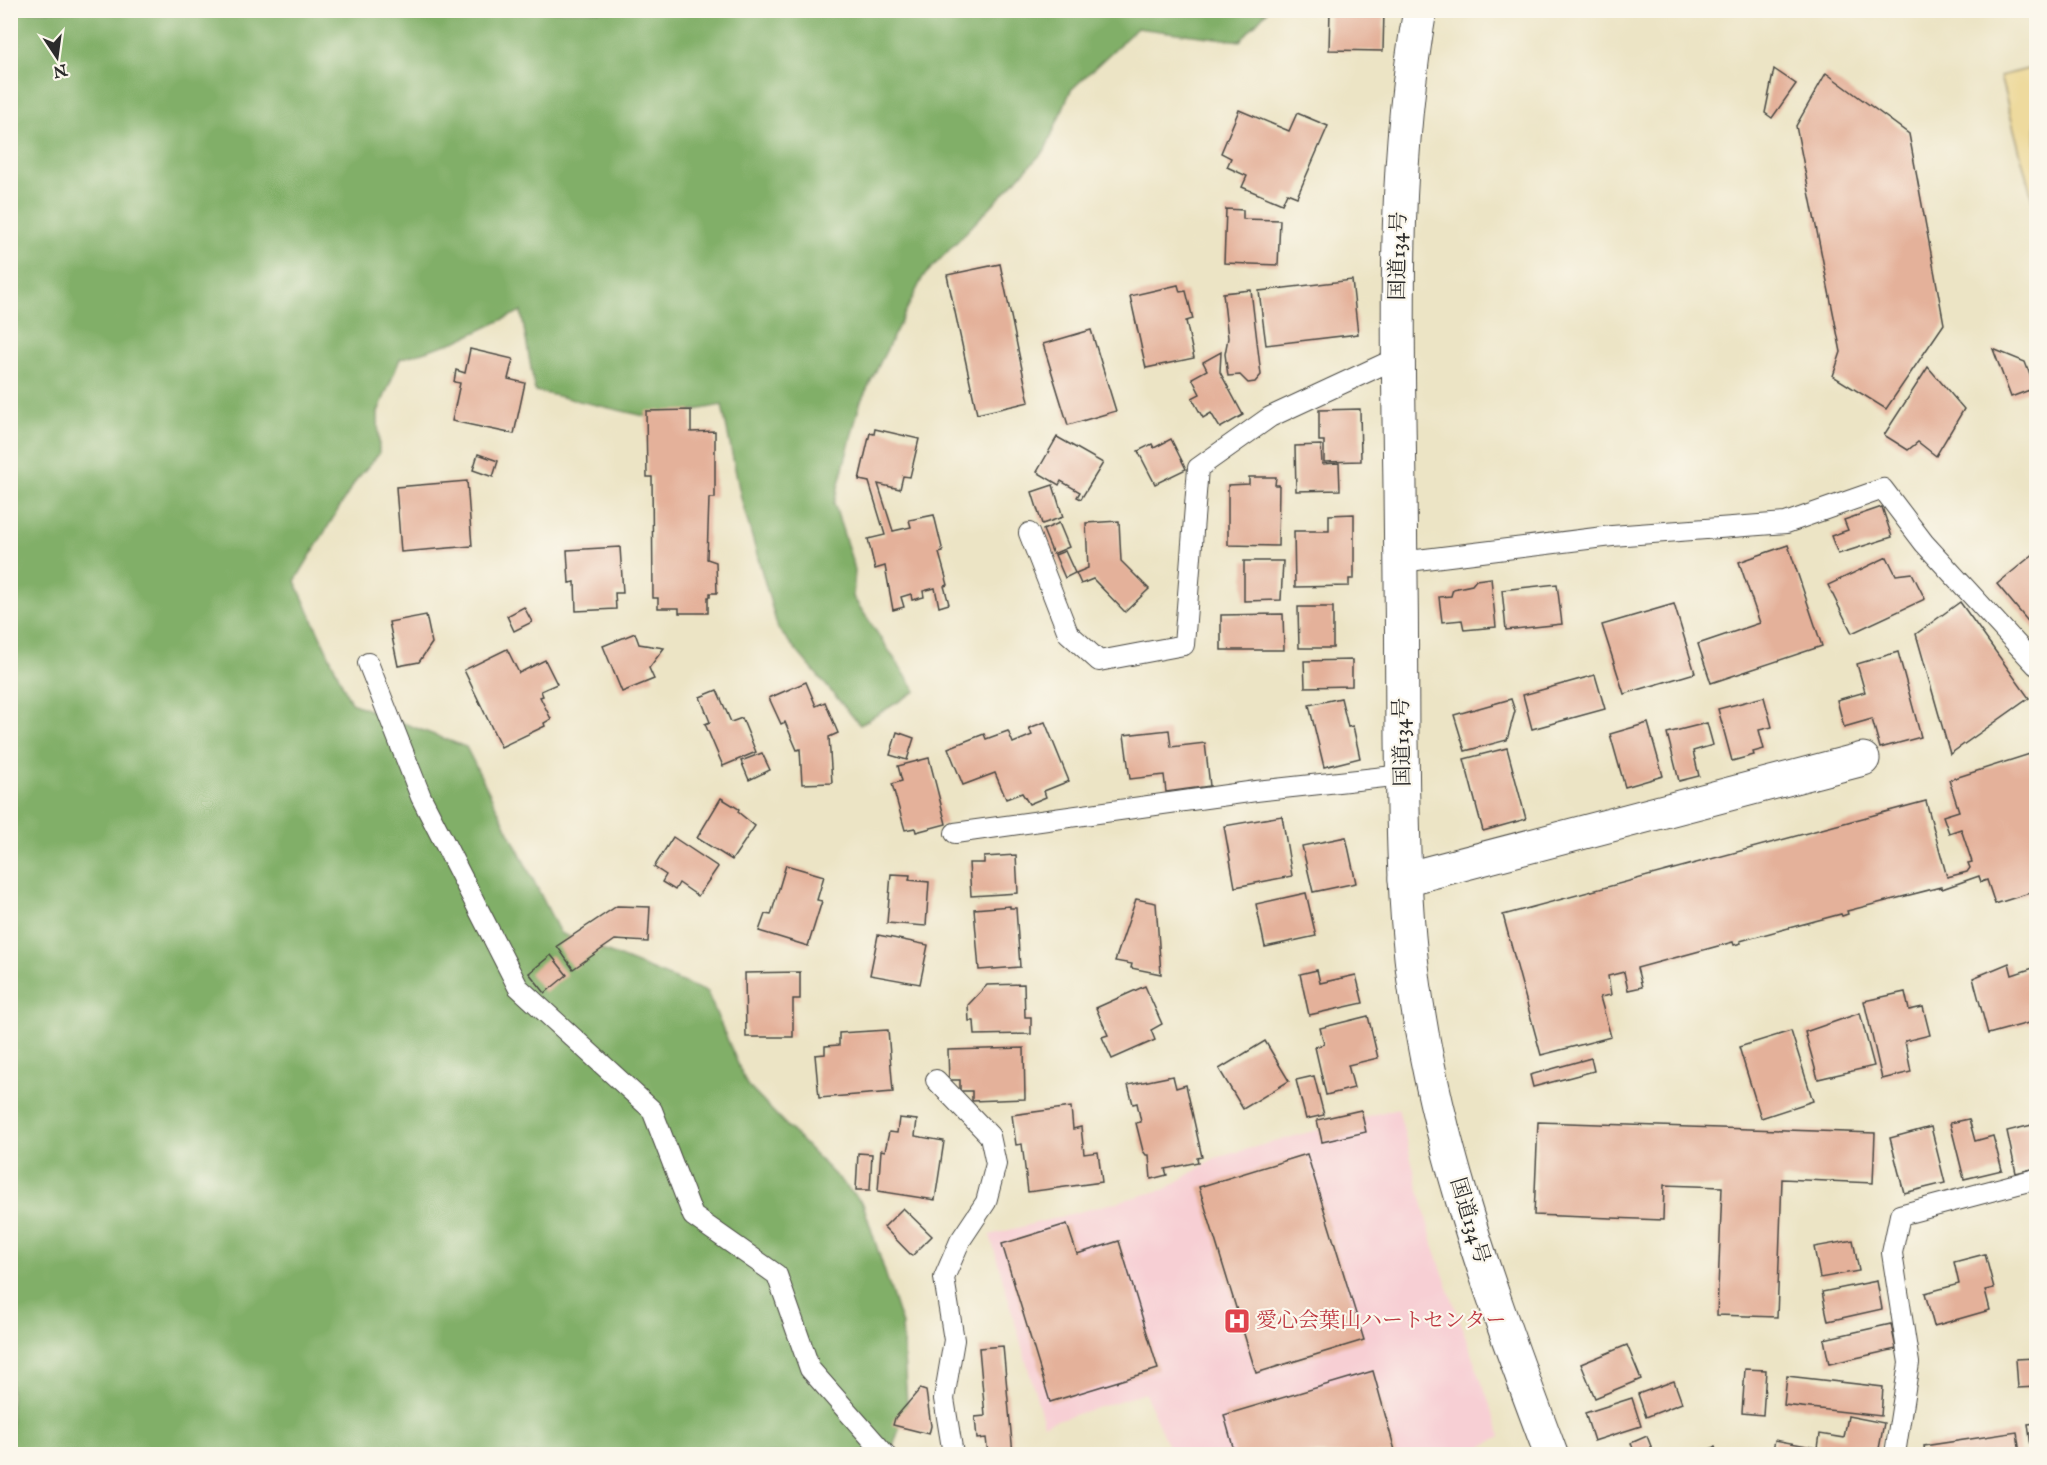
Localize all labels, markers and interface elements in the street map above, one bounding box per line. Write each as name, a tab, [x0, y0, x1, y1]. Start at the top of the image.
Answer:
north arrow	[27, 27, 87, 87]
text: N	[51, 58, 70, 81]
street label: 国道134号	[1385, 211, 1413, 301]
street label: 国道134号	[1389, 697, 1417, 787]
street label: 国道134号	[1443, 1175, 1495, 1267]
hospital icon: 愛心会葉山ハートセンター	[1222, 1306, 1252, 1336]
place label: 愛心会葉山ハートセンター	[1256, 1308, 1507, 1335]

